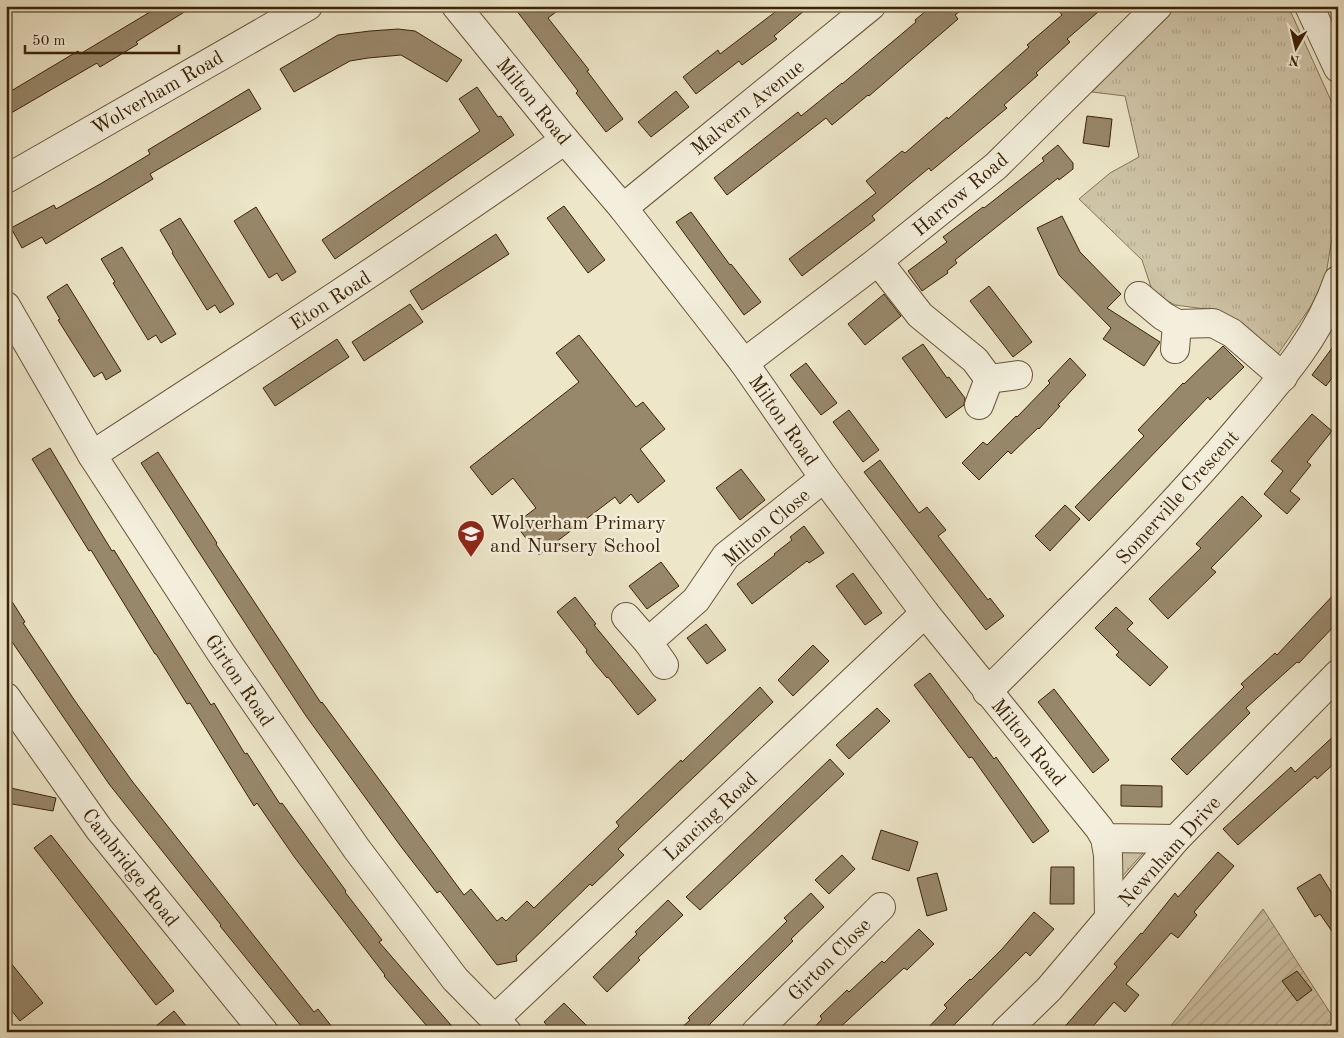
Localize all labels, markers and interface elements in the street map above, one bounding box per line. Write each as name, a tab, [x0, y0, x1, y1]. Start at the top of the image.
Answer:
scale bar	[25, 22, 179, 54]
north arrow	[1272, 22, 1322, 72]
text: 50 m	[32, 34, 66, 49]
street label: Wolverham Road	[89, 48, 227, 140]
text: N	[1288, 52, 1301, 68]
street label: Milton Road	[491, 55, 573, 150]
street label: Malvern Avenue	[688, 57, 809, 160]
street label: Harrow Road	[910, 150, 1013, 241]
street label: Eton Road	[287, 268, 375, 335]
street label: Milton Road	[744, 372, 821, 470]
street label: Somerville Crescent	[1113, 428, 1244, 569]
street label: Milton Close	[720, 486, 814, 571]
place label: Wolverham Primary and Nursery School	[490, 514, 666, 557]
school or university icon: Wolverham Primary and Nursery School	[456, 519, 486, 558]
street label: Girton Road	[200, 632, 276, 731]
street label: Milton Road	[986, 696, 1068, 791]
street label: Lancing Road	[661, 769, 762, 866]
street label: Newnham Drive	[1116, 793, 1225, 911]
street label: Cambridge Road	[77, 805, 182, 931]
street label: Girton Close	[785, 915, 876, 1006]

